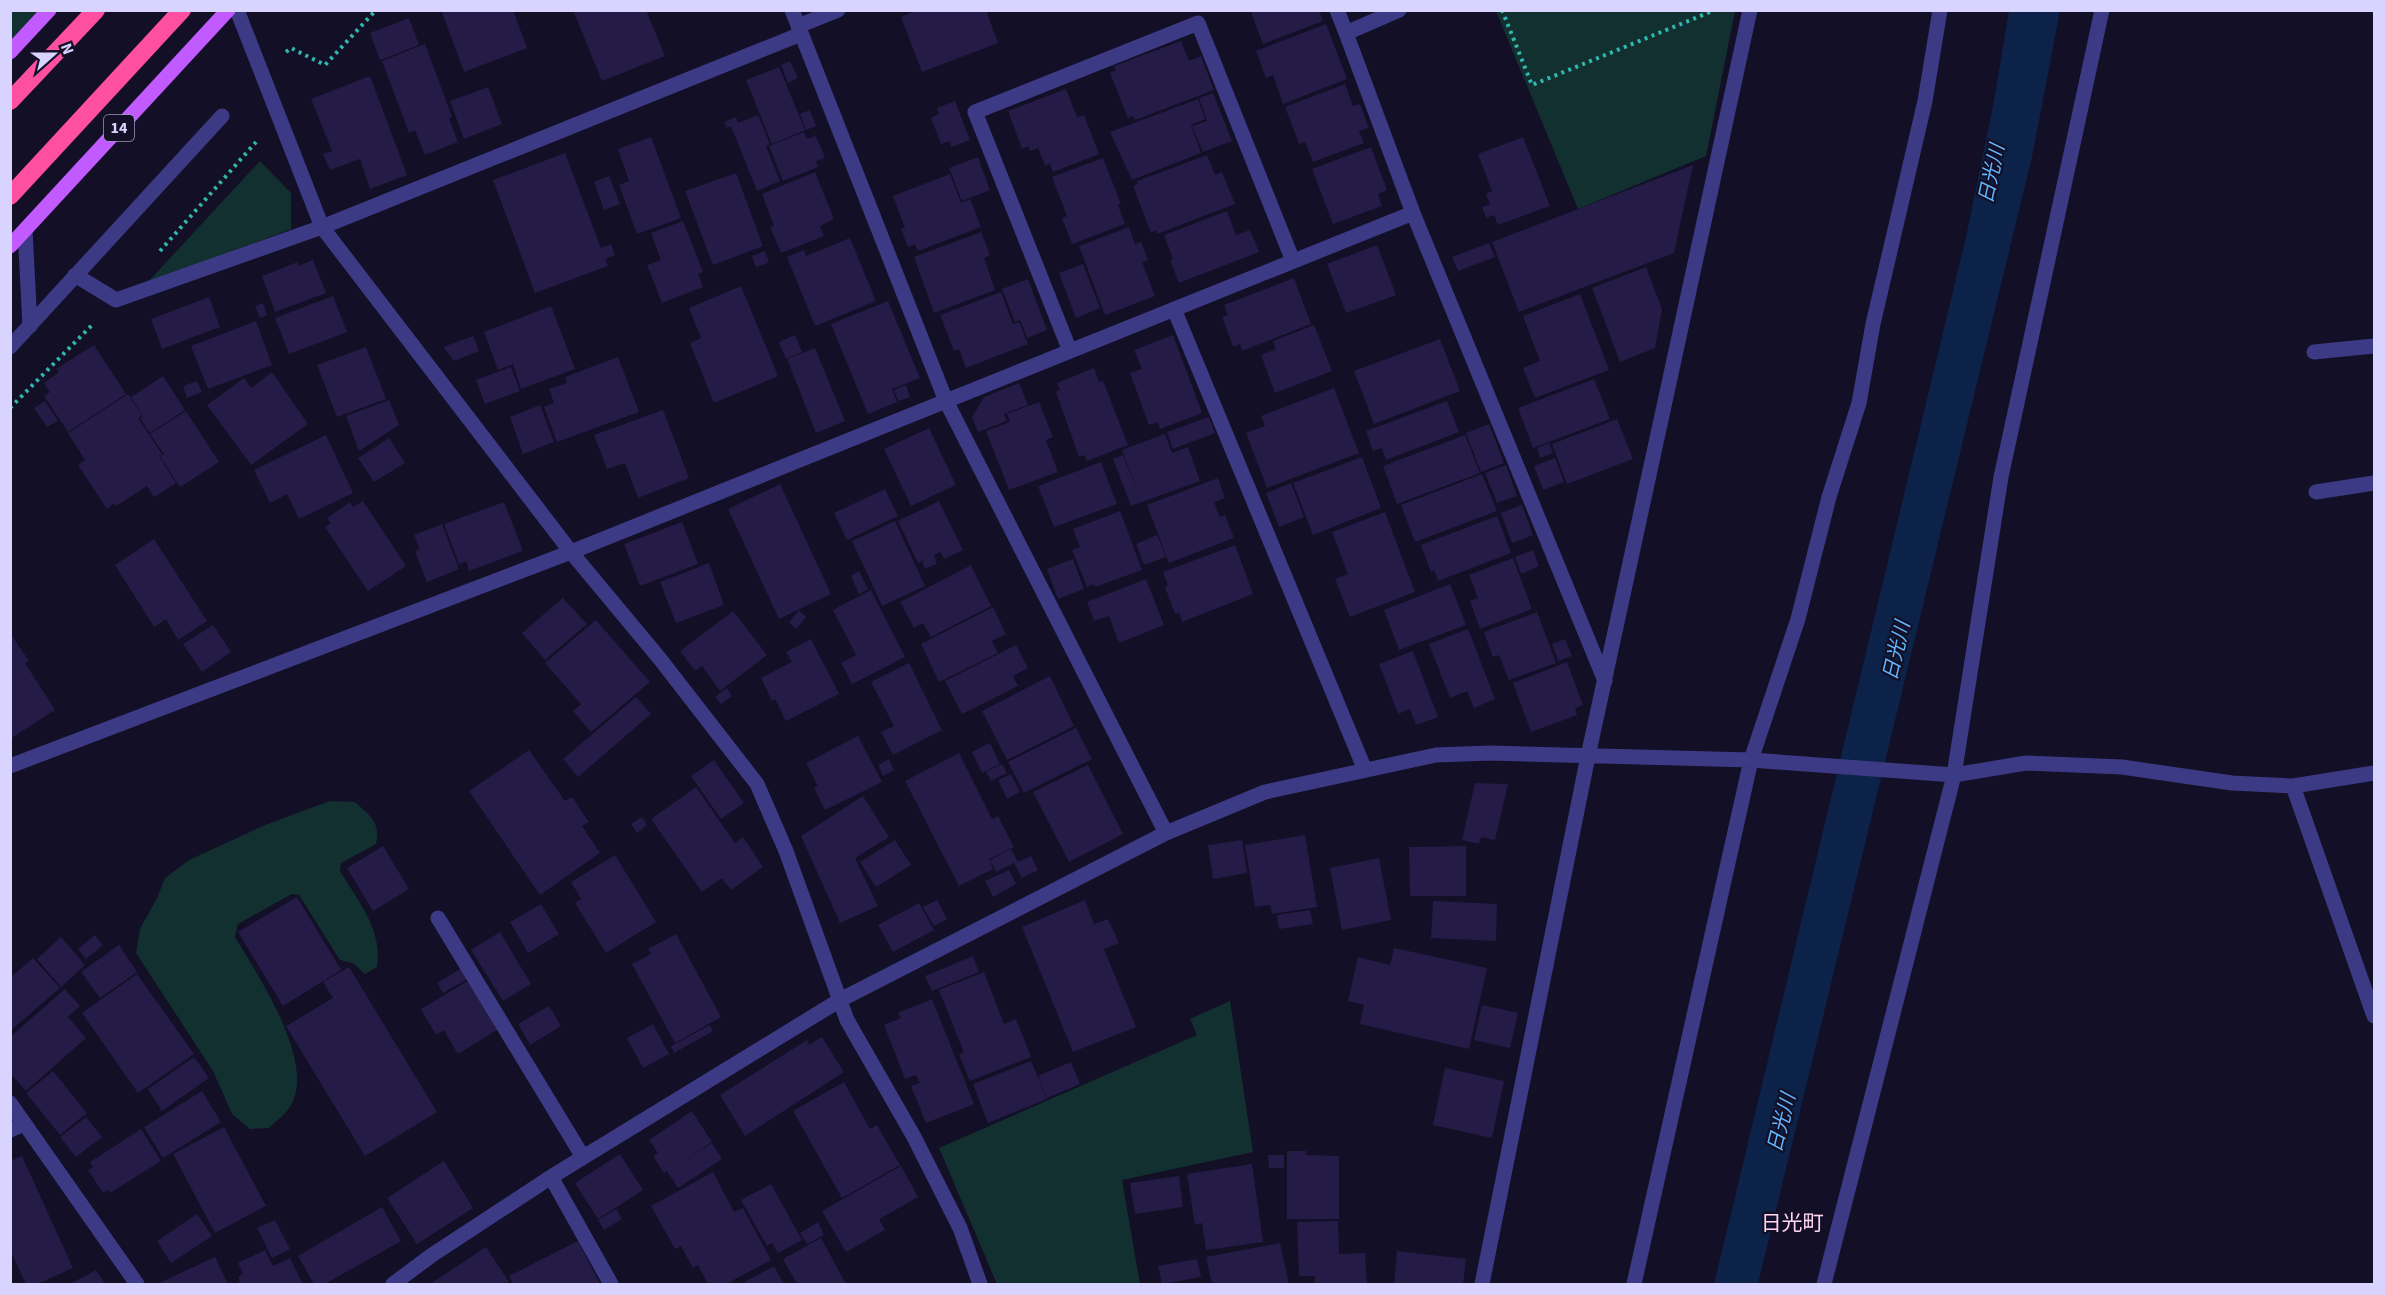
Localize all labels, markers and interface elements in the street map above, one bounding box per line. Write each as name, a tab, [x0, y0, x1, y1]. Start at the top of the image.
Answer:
north arrow	[24, 24, 84, 84]
text: N	[55, 40, 79, 58]
road number: 14	[104, 115, 134, 141]
water label: 日光川	[1972, 140, 2012, 206]
water label: 日光川	[1877, 617, 1918, 683]
water label: 日光川	[1761, 1089, 1803, 1155]
district label: 日光町	[1761, 1208, 1824, 1238]

